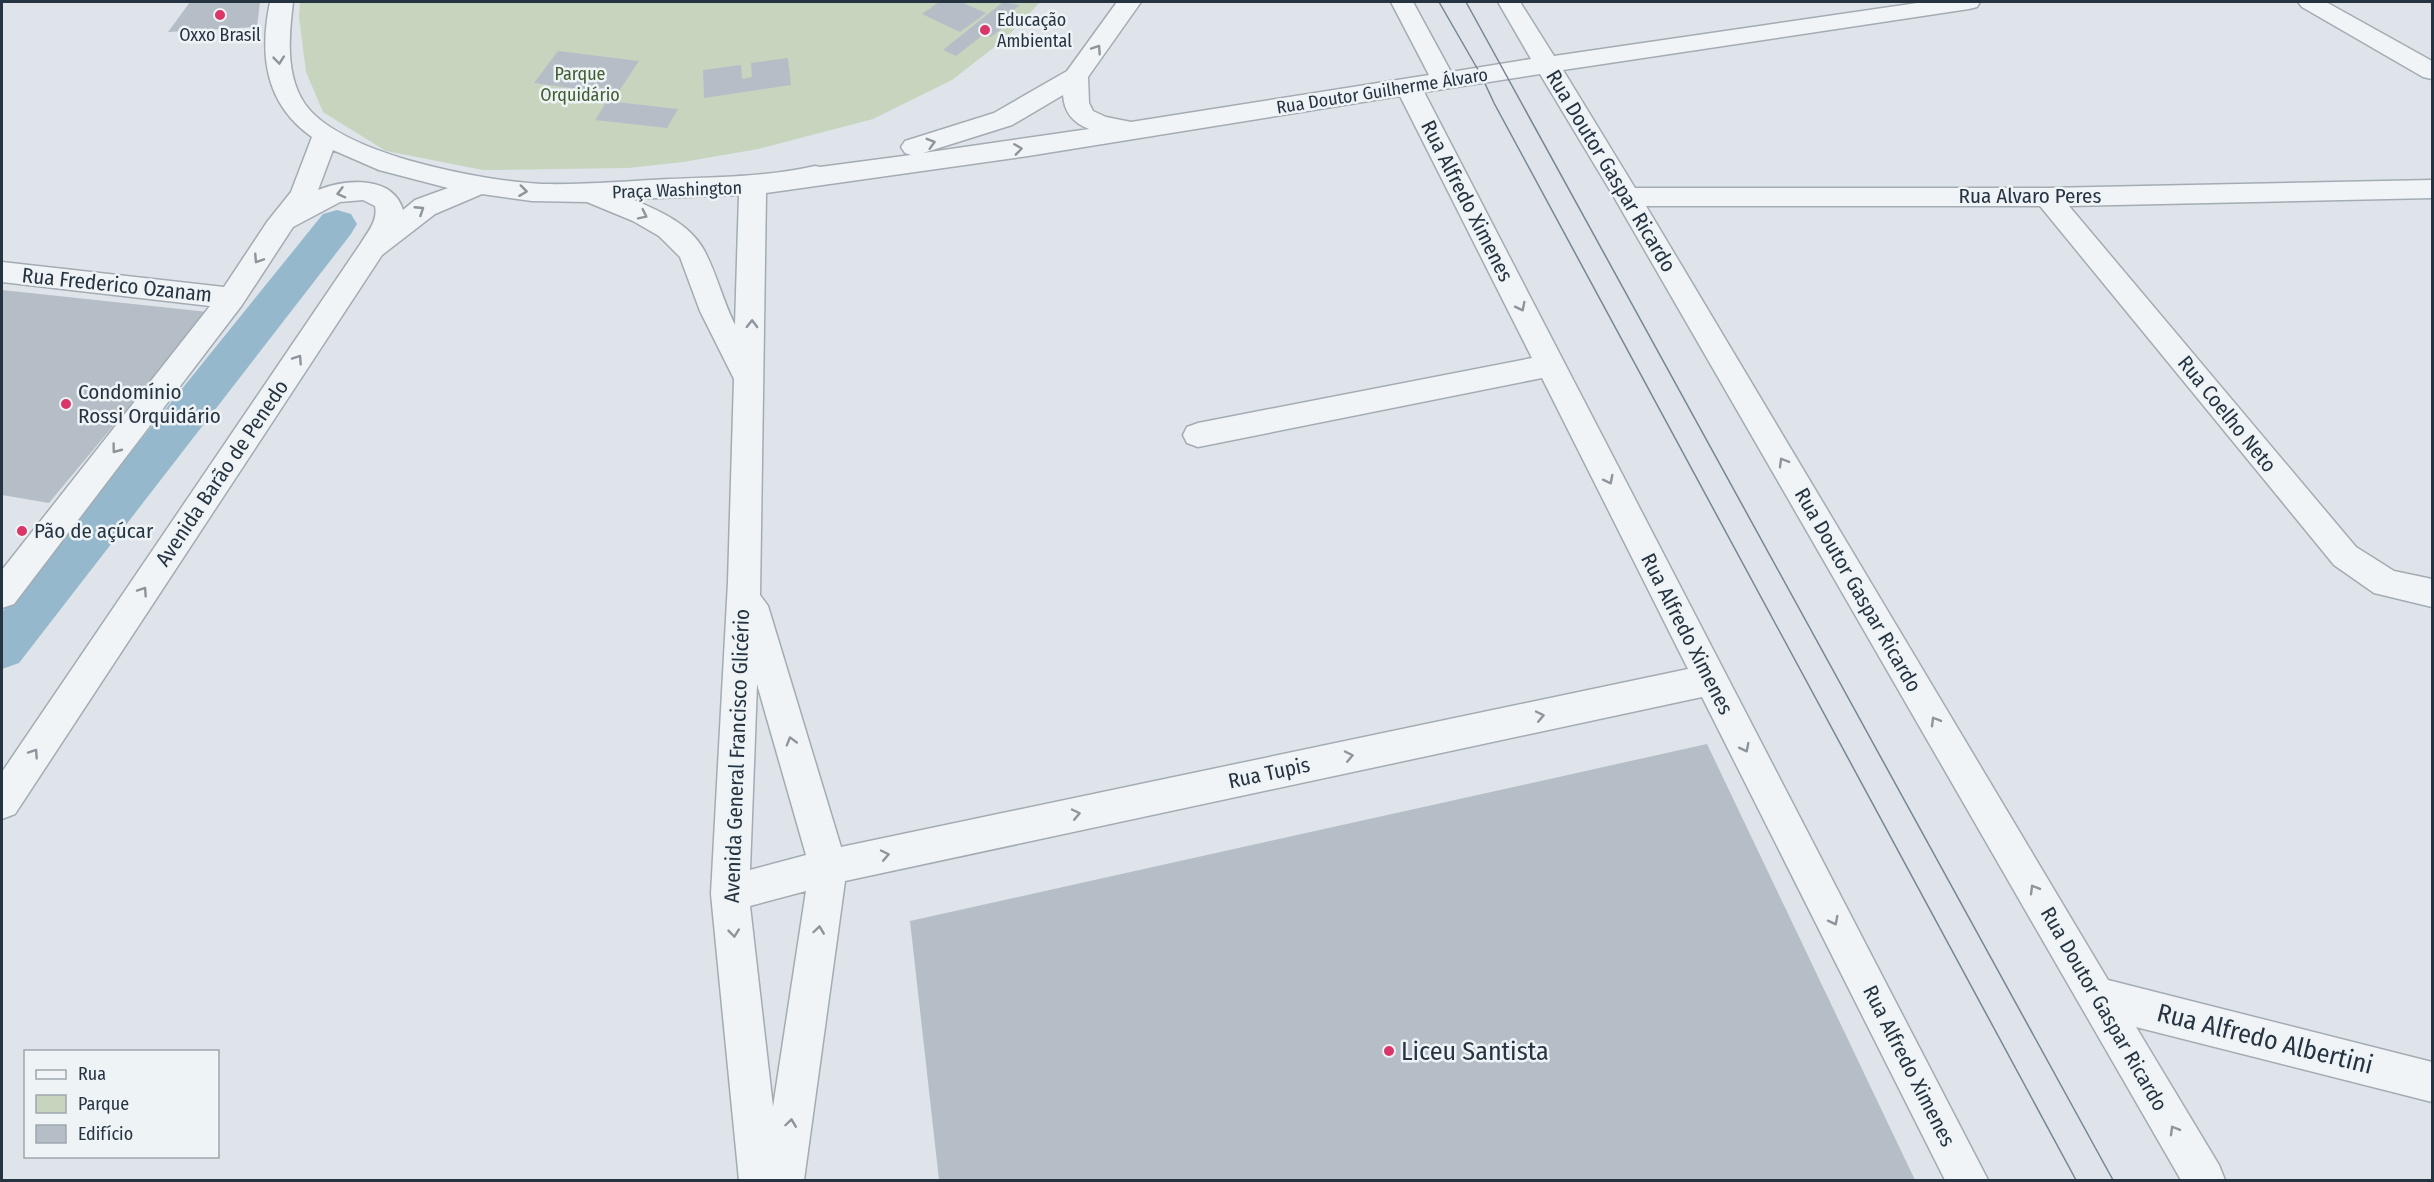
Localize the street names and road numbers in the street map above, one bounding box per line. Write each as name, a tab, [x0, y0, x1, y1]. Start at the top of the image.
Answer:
street label: Rua Doutor Guilherme Álvaro	[1275, 62, 1489, 119]
street label: Rua Doutor Gaspar Ricardo	[1540, 65, 1682, 277]
street label: Rua Alfredo Ximenes	[1415, 116, 1519, 286]
street label: Praça Washington	[612, 177, 742, 203]
street label: Rua Alvaro Peres	[1959, 183, 2101, 209]
street label: Rua Frederico Ozanam	[21, 262, 213, 308]
street label: Rua Coelho Neto	[2172, 350, 2282, 478]
street label: Avenida Barão de Penedo	[150, 375, 294, 571]
street label: Rua Doutor Gaspar Ricardo	[1789, 483, 1927, 697]
street label: Rua Alfredo Ximenes	[1635, 549, 1739, 719]
street label: Avenida General Francisco Glicério	[719, 608, 755, 904]
street label: Rua Tupis	[1226, 752, 1312, 794]
street label: Rua Doutor Gaspar Ricardo	[2035, 902, 2173, 1116]
street label: Rua Alfredo Ximenes	[1857, 981, 1961, 1151]
street label: Rua Alfredo Albertini	[2154, 997, 2376, 1081]

